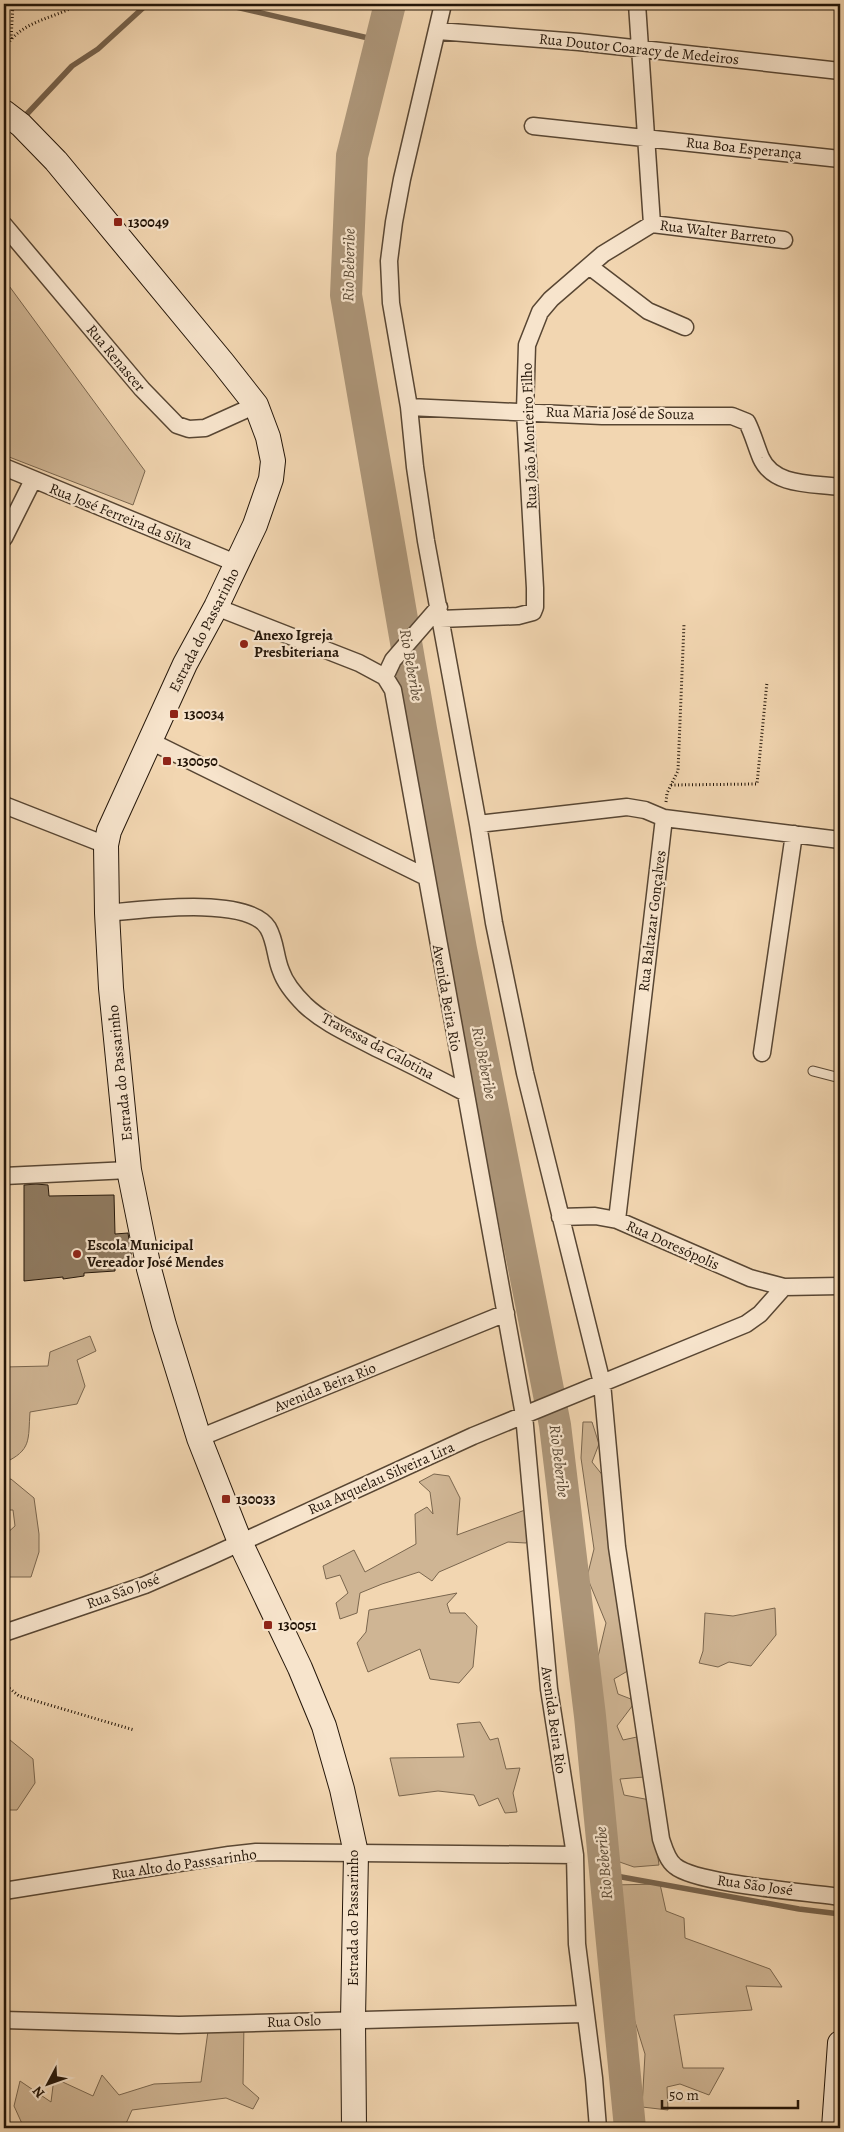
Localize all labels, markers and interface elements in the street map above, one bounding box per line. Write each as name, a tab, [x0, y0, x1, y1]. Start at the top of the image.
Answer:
street label: Rua Doutor Coaracy de Medeiros	[538, 29, 740, 69]
street label: Rua Boa Esperança	[685, 132, 803, 164]
place label: 130049	[128, 212, 169, 232]
street label: Rua Walter Barreto	[659, 215, 777, 249]
marker: 130049	[112, 216, 124, 228]
water label: Rio Beberibe	[337, 228, 361, 302]
street label: Rua Renascer	[82, 320, 150, 396]
street label: Rua João Monteiro Filho	[516, 362, 542, 510]
street label: Rua Maria José de Souza	[546, 402, 694, 424]
street label: Rua José Ferreira da Silva	[46, 478, 196, 554]
street label: Estrada do Passarinho	[164, 565, 244, 695]
place label: Anexo Igreja Presbiteriana	[253, 625, 340, 662]
water label: Rio Beberibe	[394, 627, 428, 703]
marker: Anexo Igreja Presbiteriana	[238, 638, 250, 650]
place label: 130034	[184, 704, 224, 724]
marker: 130034	[168, 708, 180, 720]
place label: 130050	[177, 751, 218, 771]
marker: 130050	[161, 755, 173, 767]
street label: Rua Baltazar Gonçalves	[633, 849, 671, 993]
street label: Avenida Beira Rio	[428, 942, 466, 1053]
street label: Estrada do Passarinho	[103, 1004, 137, 1142]
street label: Travessa da Calotina	[318, 1008, 438, 1084]
water label: Rio Beberibe	[466, 1025, 502, 1101]
street label: Rua Doresópolis	[623, 1216, 723, 1274]
place label: Escola Municipal Vereador José Mendes	[86, 1235, 224, 1272]
marker: Escola Municipal Vereador José Mendes	[71, 1248, 83, 1260]
street label: Avenida Beira Rio	[270, 1357, 379, 1417]
water label: Rio Beberibe	[544, 1423, 574, 1499]
street label: Rua Arquelau Silveira Lira	[305, 1437, 457, 1519]
place label: 130033	[236, 1489, 276, 1509]
marker: 130033	[220, 1493, 232, 1505]
street label: Rua São José	[84, 1568, 163, 1613]
place label: 130051	[278, 1615, 317, 1635]
marker: 130051	[262, 1619, 274, 1631]
street label: Avenida Beira Rio	[536, 1664, 571, 1775]
water label: Rio Beberibe	[590, 1825, 618, 1900]
street label: Rua Alto do Passsarinho	[110, 1844, 258, 1884]
street label: Estrada do Passarinho	[343, 1850, 363, 1986]
street label: Rua São José	[716, 1870, 794, 1900]
street label: Rua Oslo	[266, 2010, 322, 2032]
north arrow	[22, 2060, 72, 2110]
scale bar	[662, 2077, 798, 2109]
text: N	[28, 2082, 49, 2102]
text: 50 m	[669, 2085, 699, 2105]

